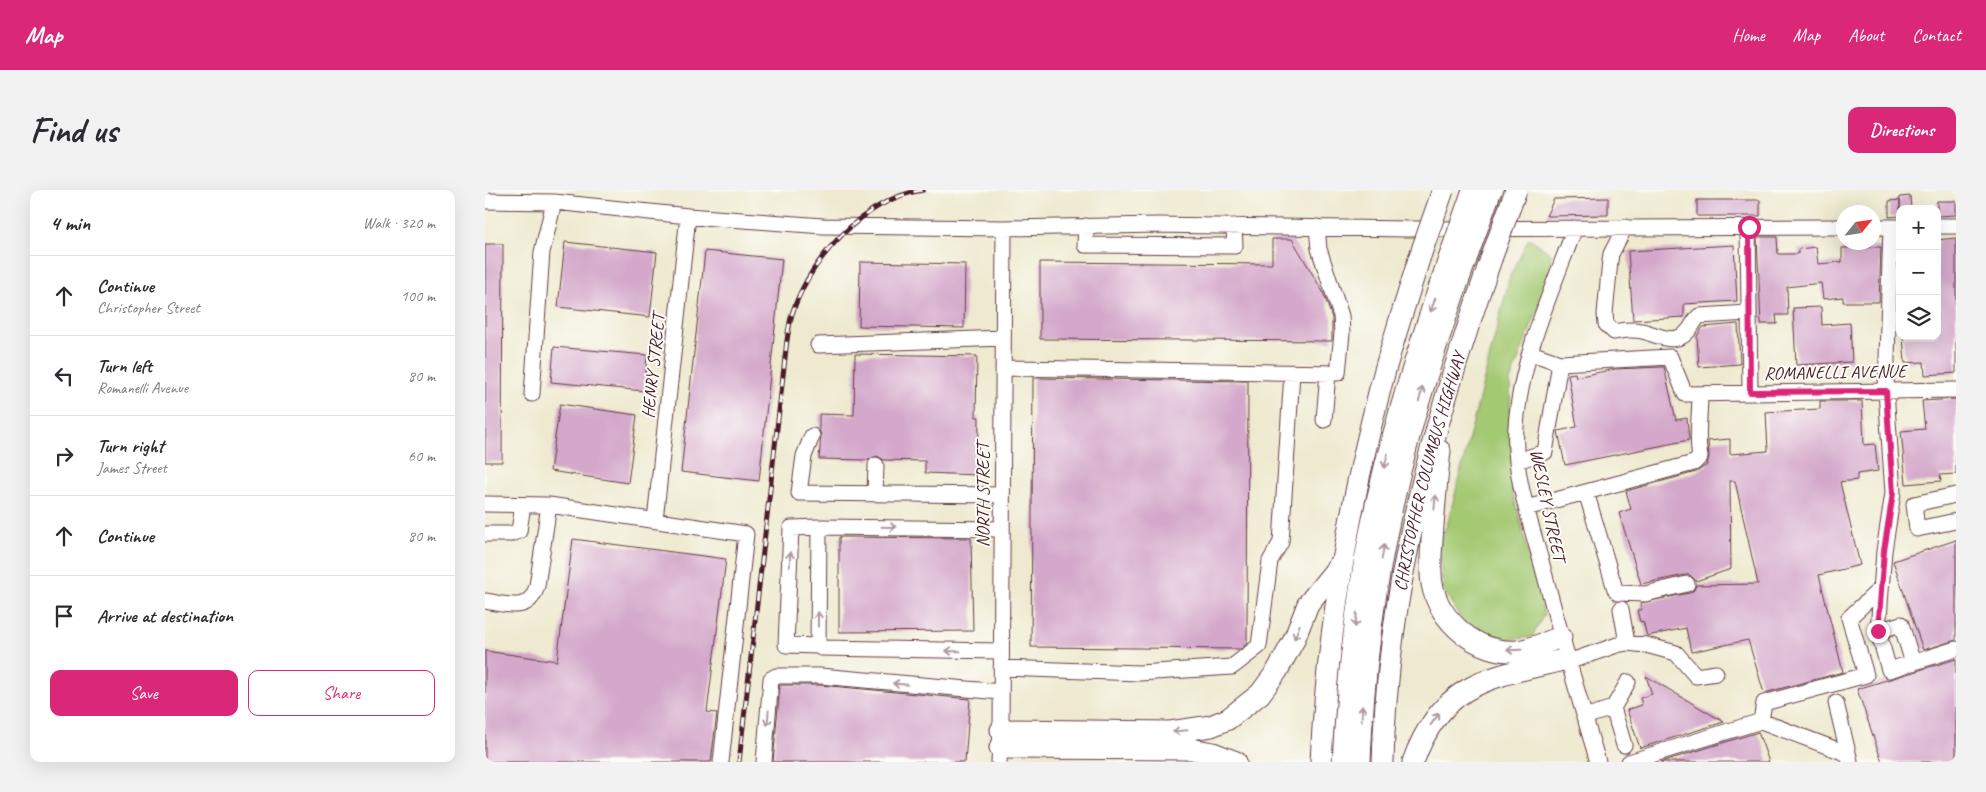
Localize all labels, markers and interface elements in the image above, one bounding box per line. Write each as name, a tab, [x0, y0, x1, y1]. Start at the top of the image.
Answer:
text: Map	[25, 20, 62, 50]
text: Home	[1732, 24, 1765, 46]
text: Map	[1793, 24, 1820, 46]
text: About	[1848, 24, 1884, 46]
text: Contact	[1912, 24, 1961, 46]
button: Directions	[1848, 107, 1956, 153]
text: Find us	[30, 108, 117, 153]
north arrow	[1836, 205, 1881, 250]
map controls	[1896, 205, 1941, 340]
button: +	[1896, 205, 1941, 250]
text: 4 min	[50, 210, 90, 236]
text: Walk · 320 m	[363, 213, 435, 233]
route start	[1738, 216, 1761, 239]
button: −	[1896, 250, 1941, 295]
text: Continue	[97, 274, 154, 298]
icon: ahead	[50, 282, 78, 310]
text: 100 m	[401, 286, 435, 306]
button: layers	[1896, 295, 1941, 340]
one-way arrow	[1428, 297, 1437, 312]
text: Christopher Street	[97, 298, 200, 318]
street label: HENRY STREET	[637, 308, 670, 419]
street label: CHRISTOPHER COLUMBUS HIGHWAY	[1389, 347, 1471, 593]
text: Turn left	[97, 354, 152, 378]
street label: ROMANELLI AVENUE	[1764, 360, 1909, 384]
icon: left	[50, 362, 78, 390]
text: 80 m	[408, 366, 435, 386]
text: Romanelli Avenue	[97, 378, 188, 398]
one-way arrow	[1417, 387, 1427, 403]
text: Turn right	[97, 434, 164, 458]
street label: NORTH STREET	[972, 438, 994, 547]
icon: right	[50, 442, 78, 470]
text: 60 m	[408, 446, 435, 466]
street label: WESLEY STREET	[1525, 447, 1572, 567]
one-way arrow	[1381, 452, 1391, 468]
text: James Street	[97, 458, 167, 478]
one-way arrow	[1431, 494, 1440, 510]
icon: ahead	[50, 522, 78, 550]
one-way arrow	[881, 523, 897, 532]
text: Continue	[97, 524, 154, 548]
text: 80 m	[408, 526, 435, 546]
one-way arrow	[1378, 545, 1388, 561]
one-way arrow	[785, 551, 794, 567]
icon: arrive	[50, 602, 78, 630]
text: Arrive at destination	[97, 604, 233, 628]
one-way arrow	[813, 611, 823, 627]
one-way arrow	[1351, 612, 1361, 628]
route end	[1867, 620, 1890, 643]
one-way arrow	[1292, 624, 1301, 640]
one-way arrow	[1507, 645, 1523, 654]
one-way arrow	[945, 646, 961, 655]
button: Save	[50, 670, 238, 716]
button: Share	[248, 670, 435, 716]
one-way arrow	[892, 679, 908, 689]
one-way arrow	[1358, 706, 1367, 722]
one-way arrow	[763, 710, 772, 726]
one-way arrow	[1430, 712, 1440, 726]
one-way arrow	[1172, 727, 1188, 736]

